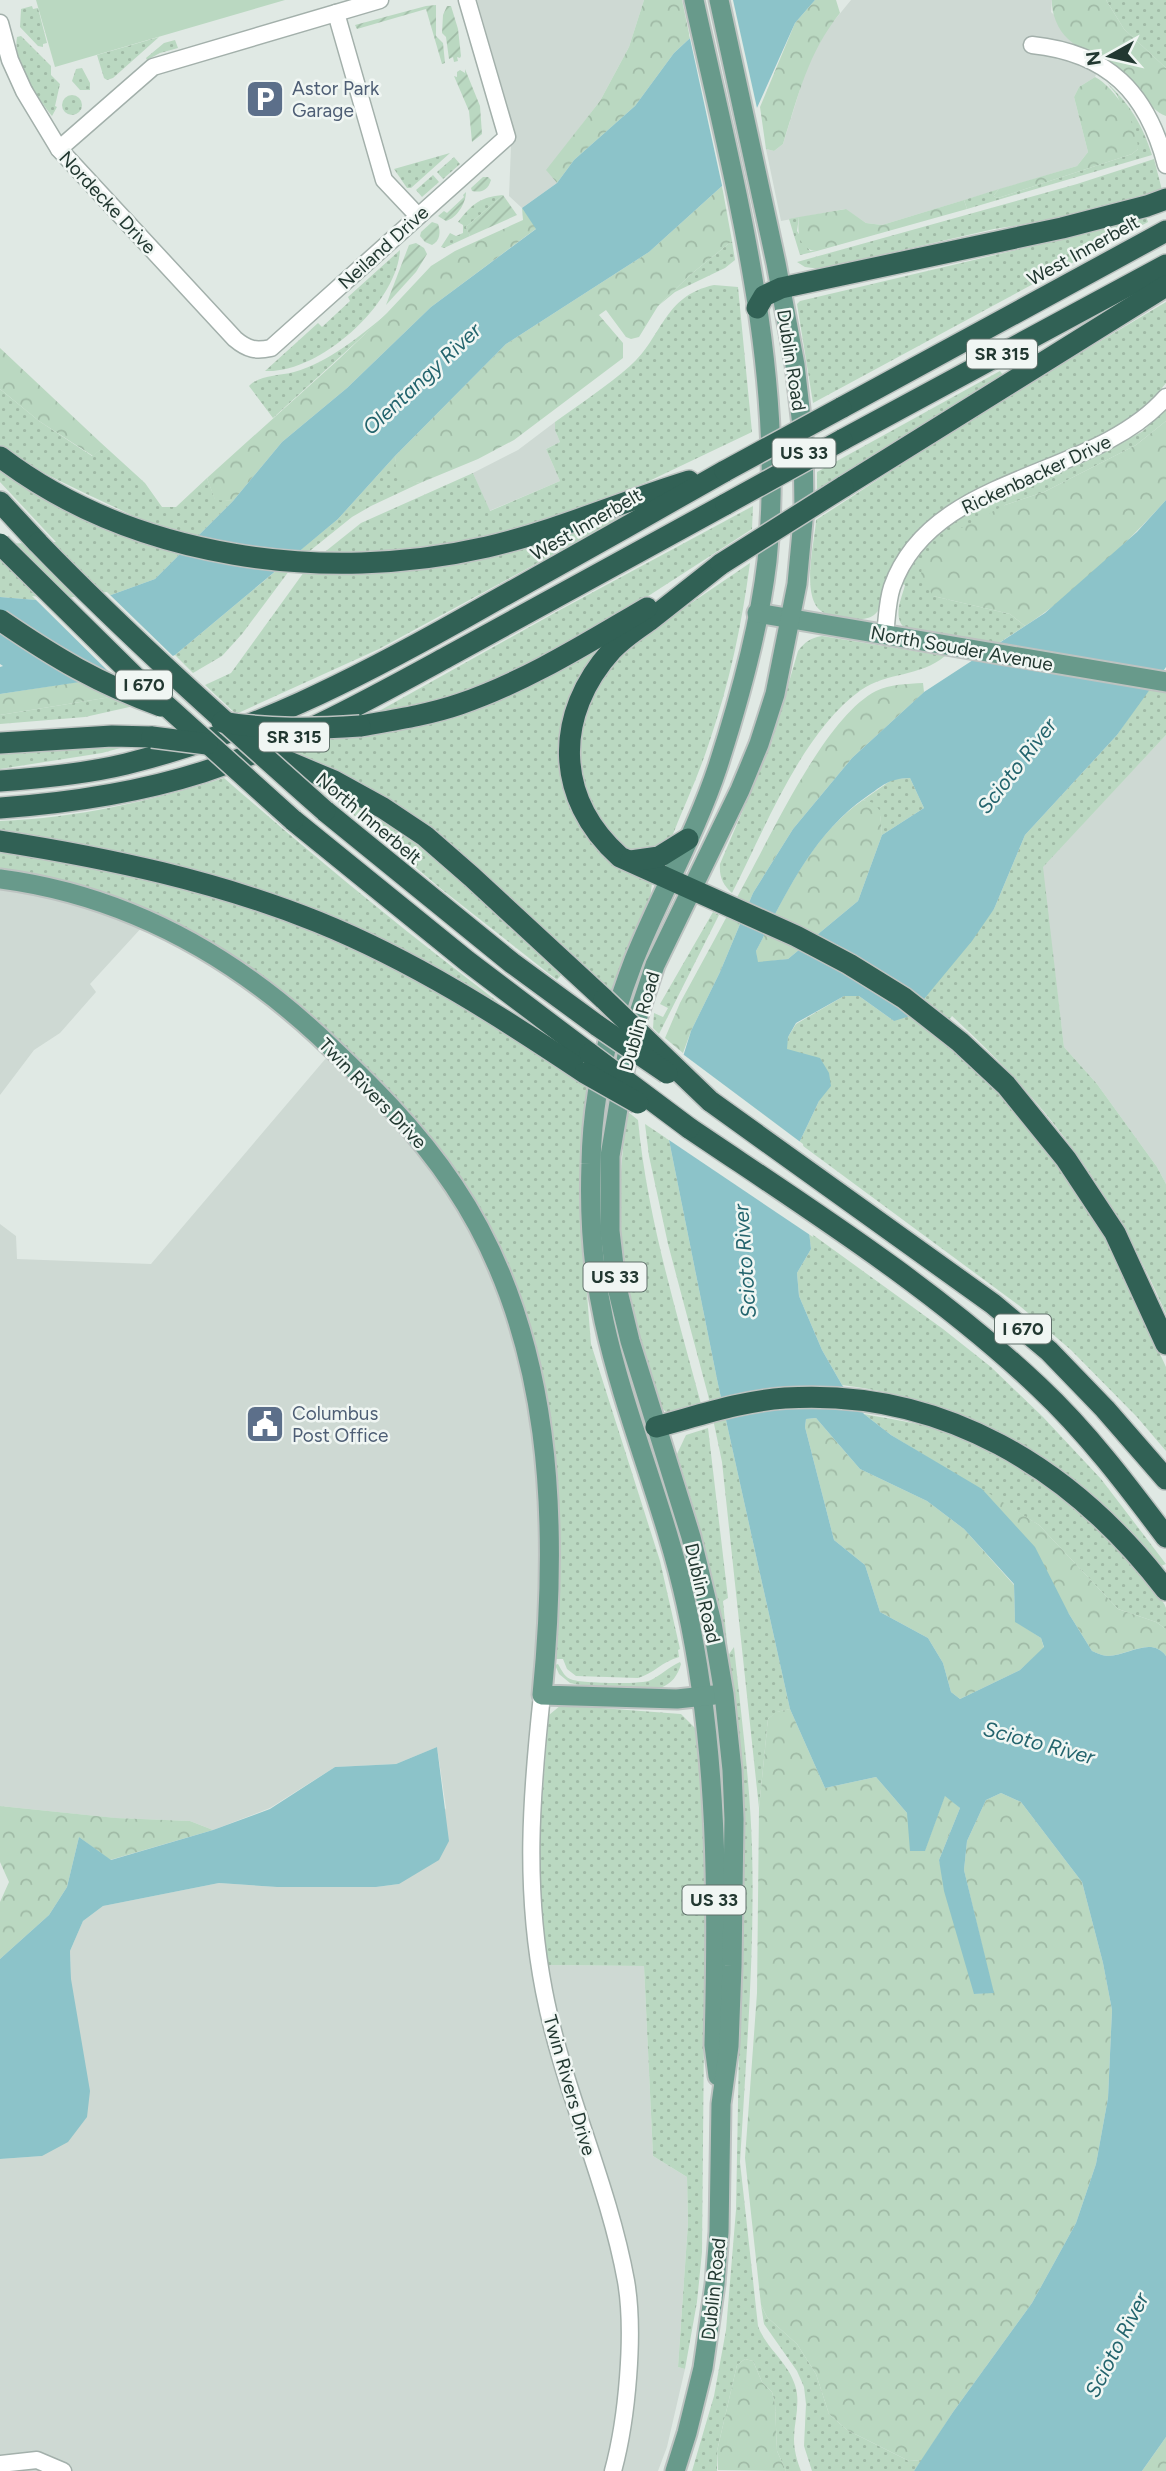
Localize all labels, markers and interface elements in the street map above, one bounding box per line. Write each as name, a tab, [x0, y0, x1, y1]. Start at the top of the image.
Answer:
north arrow	[1075, 21, 1145, 91]
text: N	[1081, 49, 1106, 67]
place label: Astor Park Garage	[292, 77, 380, 122]
parking icon: Astor Park Garage	[244, 78, 286, 120]
street label: Nordecke Drive	[54, 146, 161, 258]
street label: Neiland Drive	[333, 201, 433, 294]
street label: West Innerbelt	[1023, 210, 1143, 291]
street label: Dublin Road	[772, 308, 811, 412]
water label: Olentangy River	[357, 317, 486, 440]
road number: SR 315	[967, 340, 1037, 368]
street label: Rickenbacker Drive	[958, 430, 1115, 519]
road number: US 33	[772, 438, 836, 467]
street label: West Innerbelt	[527, 483, 646, 566]
street label: North Souder Avenue	[869, 621, 1055, 676]
road number: I 670	[116, 670, 172, 700]
water label: Scioto River	[972, 712, 1062, 818]
road number: SR 315	[259, 722, 329, 752]
street label: North Innerbelt	[311, 768, 426, 869]
street label: Dublin Road	[614, 969, 665, 1074]
street label: Twin Rivers Drive	[314, 1033, 431, 1154]
water label: Scioto River	[728, 1202, 761, 1319]
road number: US 33	[584, 1262, 646, 1292]
road number: I 670	[995, 1314, 1051, 1344]
place label: Columbus Post Office	[292, 1402, 388, 1447]
public building icon: Columbus Post Office	[244, 1403, 286, 1445]
street label: Dublin Road	[680, 1541, 725, 1646]
water label: Scioto River	[981, 1716, 1098, 1770]
road number: US 33	[682, 1886, 746, 1914]
street label: Twin Rivers Drive	[538, 2012, 601, 2158]
street label: Dublin Road	[697, 2237, 730, 2341]
water label: Scioto River	[1079, 2287, 1154, 2401]

